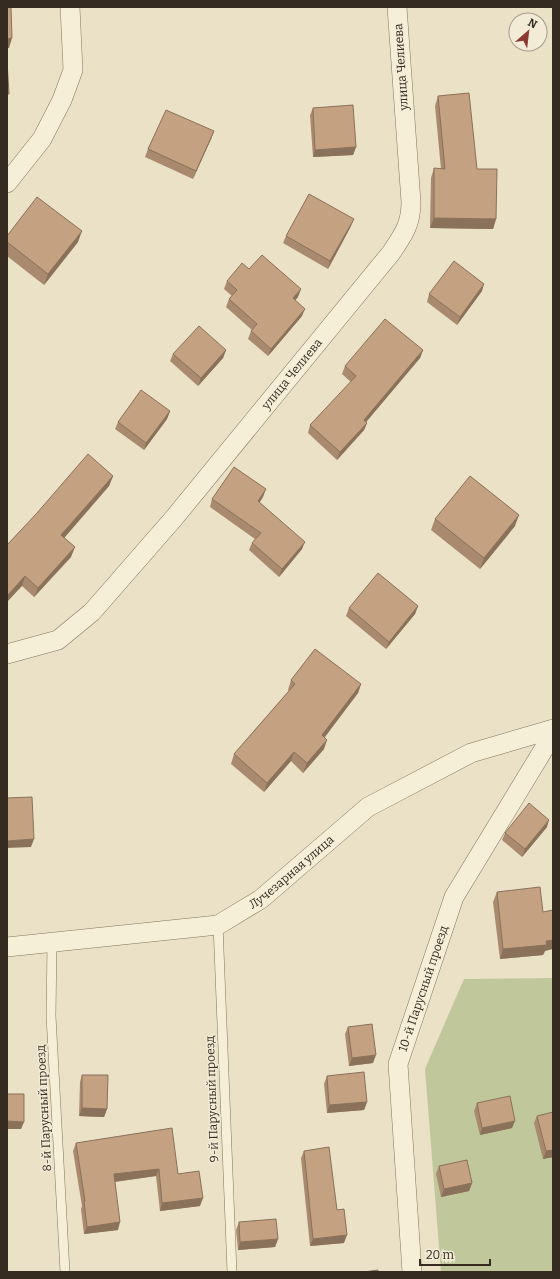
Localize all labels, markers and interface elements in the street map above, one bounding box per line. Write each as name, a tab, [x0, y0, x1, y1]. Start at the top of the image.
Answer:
north arrow	[508, 12, 548, 52]
text: N	[526, 16, 540, 32]
street label: улица Челиева	[391, 23, 411, 112]
street label: улица Челиева	[258, 335, 325, 413]
street label: Лучезарная улица	[246, 832, 337, 912]
street label: 10-й Парусный проезд	[396, 924, 451, 1054]
street label: 9-й Парусный проезд	[203, 1035, 221, 1163]
street label: 8-й Парусный проезд	[34, 1044, 54, 1172]
scale bar	[420, 1241, 490, 1267]
text: 20 m	[426, 1248, 455, 1262]

